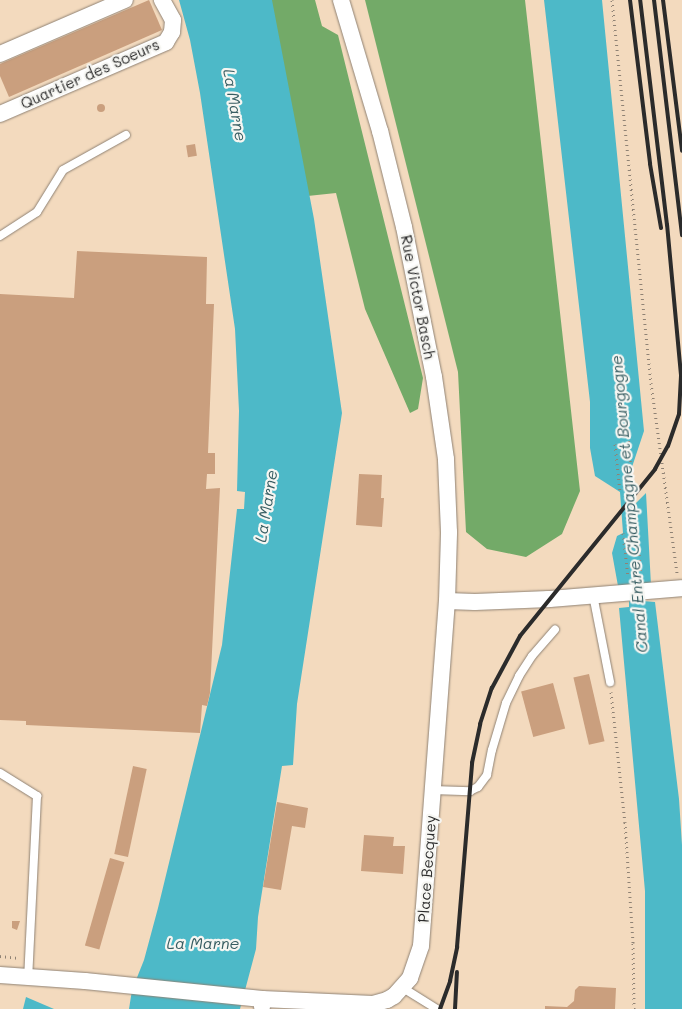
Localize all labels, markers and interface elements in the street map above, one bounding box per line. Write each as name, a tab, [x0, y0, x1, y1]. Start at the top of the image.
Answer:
street label: Quartier des Soeurs	[18, 35, 162, 113]
water label: La Marne	[219, 67, 251, 143]
street label: Rue Victor Basch	[397, 233, 439, 361]
water label: Canal Entre Champagne et Bourgogne	[606, 354, 652, 654]
water label: La Marne	[251, 468, 281, 544]
street label: Place Becquey	[414, 815, 440, 923]
water label: La Marne	[166, 933, 240, 953]

